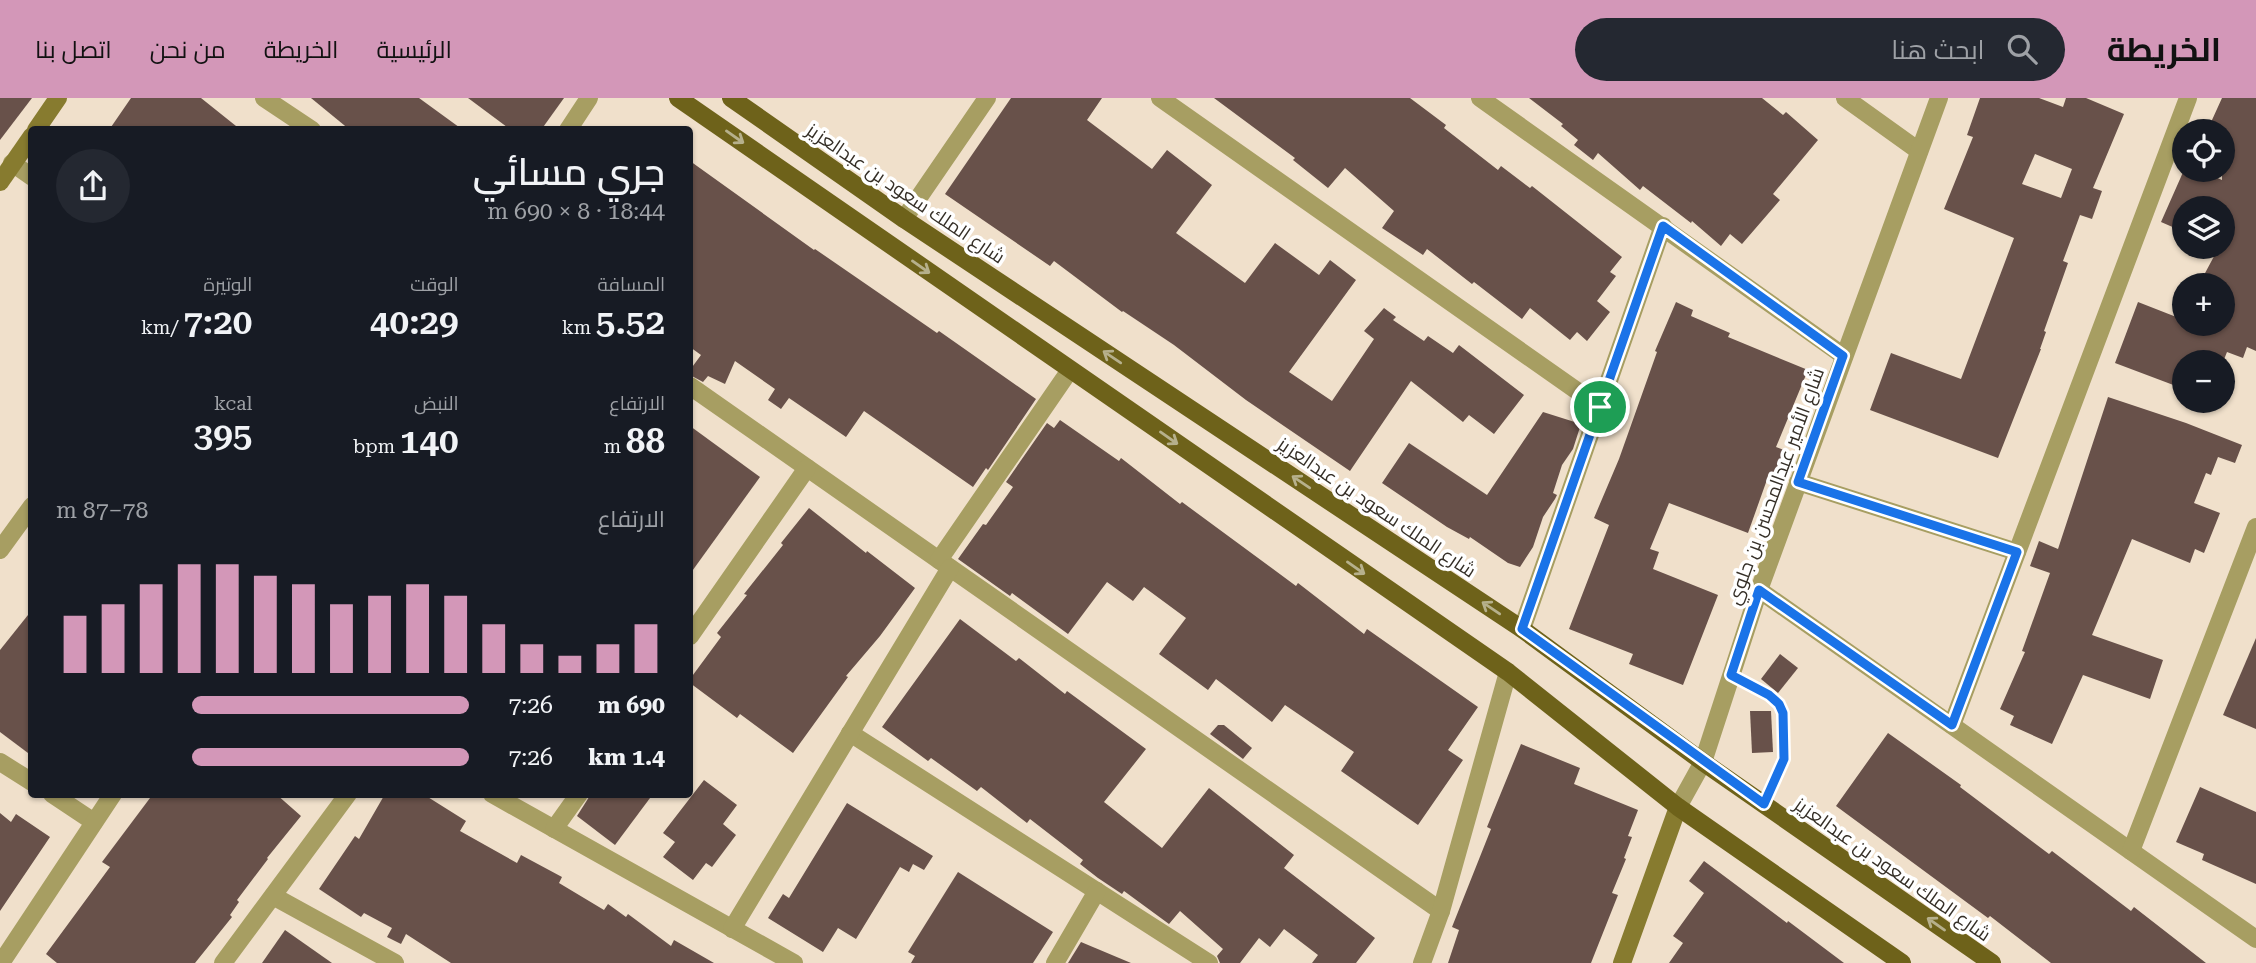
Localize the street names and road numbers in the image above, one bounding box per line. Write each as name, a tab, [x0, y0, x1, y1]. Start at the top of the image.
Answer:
street label: شارع الملك سعود بن عبدالعزيز	[800, 118, 1009, 270]
street label: شارع الأمير عبدالمحسن بن جلوي	[1722, 365, 1832, 609]
street label: شارع الملك سعود بن عبدالعزيز	[1271, 432, 1480, 584]
street label: شارع الملك سعود بن عبدالعزيز	[1788, 792, 1995, 948]

